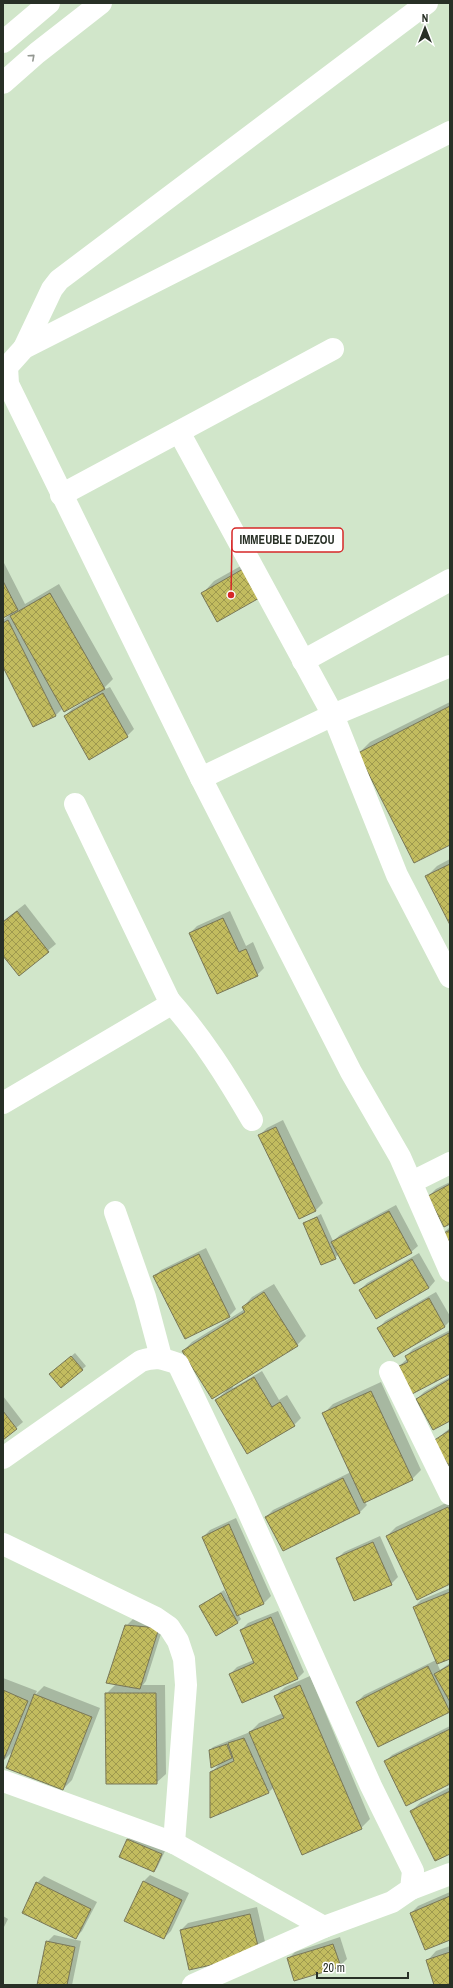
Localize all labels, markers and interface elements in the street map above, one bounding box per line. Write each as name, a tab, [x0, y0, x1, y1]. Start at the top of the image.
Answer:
north arrow	[405, 8, 445, 48]
text: N	[422, 11, 428, 25]
one-way arrow	[27, 55, 35, 62]
callout: IMMEUBLE DJEZOU	[232, 528, 343, 552]
text: IMMEUBLE DJEZOU	[239, 532, 335, 548]
scale bar	[317, 1954, 408, 1980]
text: 20 m	[323, 1960, 345, 1976]

